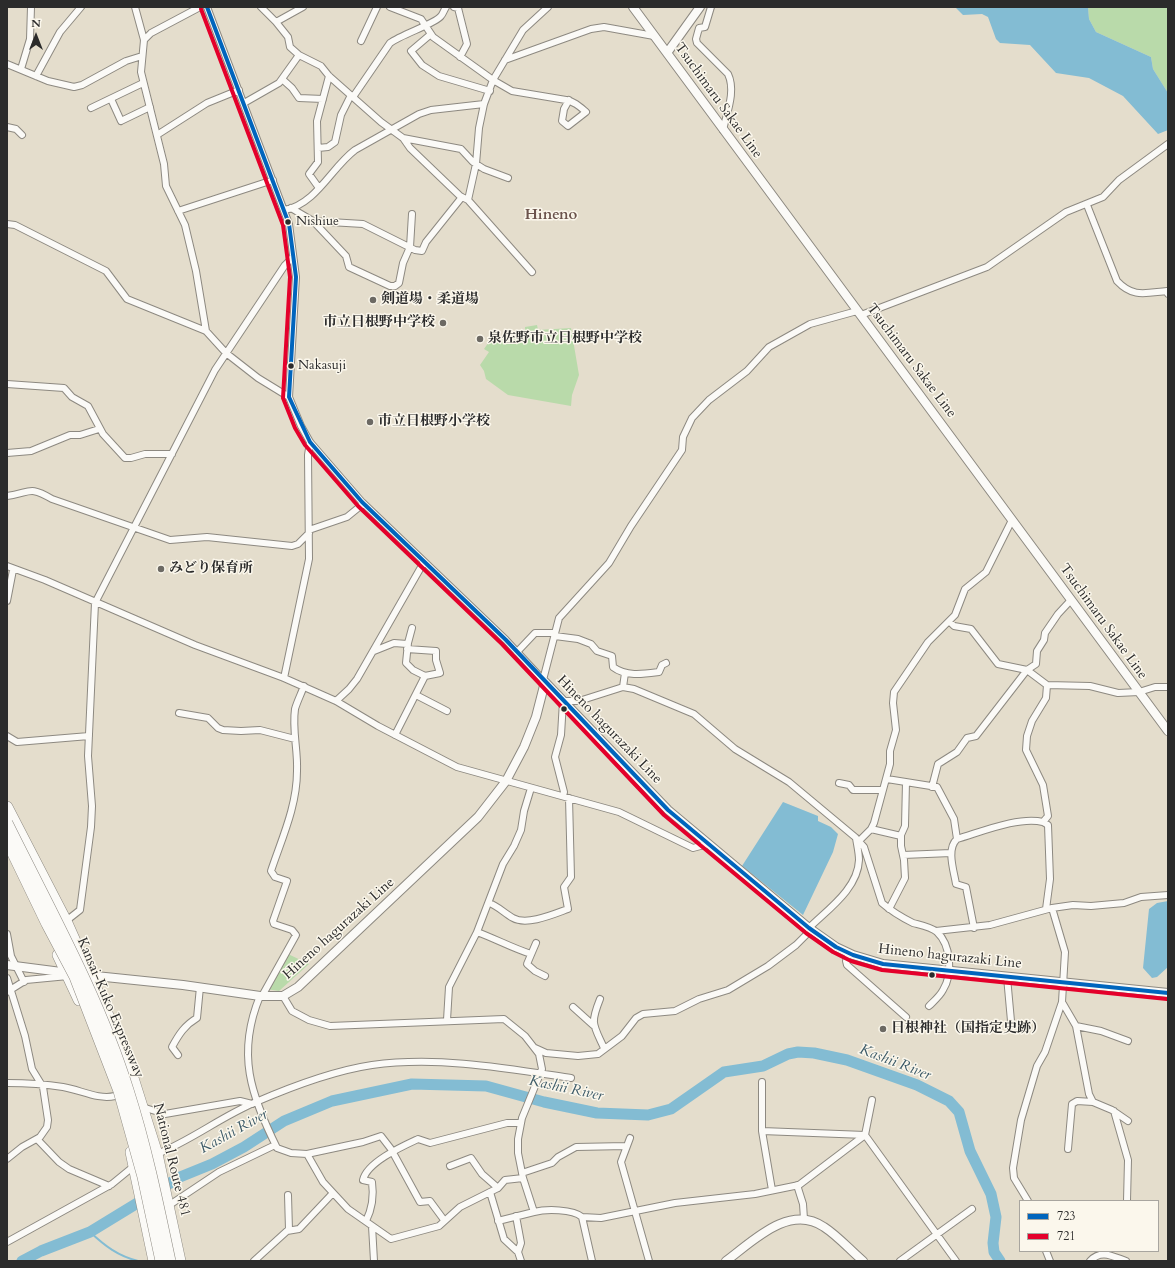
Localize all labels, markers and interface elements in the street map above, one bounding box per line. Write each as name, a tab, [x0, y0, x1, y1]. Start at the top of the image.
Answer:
north arrow	[16, 16, 56, 56]
text: N	[31, 16, 41, 31]
street label: Tsuchimaru Sakae Line	[670, 40, 766, 162]
district label: Hineno	[525, 207, 577, 225]
place label: Nishiue	[296, 214, 339, 230]
marker: Nishiue	[283, 217, 293, 227]
place label: 剣道場・柔道場	[381, 292, 479, 308]
marker: 剣道場・柔道場	[368, 295, 378, 305]
street label: Tsuchimaru Sakae Line	[863, 301, 959, 421]
place label: 市立日根野中学校	[323, 315, 435, 331]
marker: 市立日根野中学校	[438, 318, 448, 328]
place label: 泉佐野市立日根野中学校	[488, 331, 642, 347]
marker: 泉佐野市立日根野中学校	[475, 334, 485, 344]
place label: Nakasuji	[298, 358, 346, 374]
marker: Nakasuji	[286, 361, 296, 371]
place label: 市立日根野小学校	[378, 414, 490, 430]
marker: 市立日根野小学校	[365, 417, 375, 427]
place label: みどり保育所	[169, 561, 253, 577]
street label: Tsuchimaru Sakae Line	[1055, 561, 1151, 683]
marker: みどり保育所	[156, 564, 166, 574]
street label: Hineno hagurazaki Line	[553, 672, 665, 788]
unlabelled marker	[559, 704, 569, 714]
street label: Hineno hagurazaki Line	[280, 875, 398, 983]
street label: Kansai-Kuko Expressway	[73, 935, 147, 1081]
street label: Hineno hagurazaki Line	[878, 941, 1022, 973]
unlabelled marker	[927, 970, 937, 980]
place label: 日根神社（国指定史跡）	[891, 1021, 1045, 1037]
marker: 日根神社（国指定史跡）	[878, 1024, 888, 1034]
water label: Kashii River	[857, 1041, 933, 1085]
water label: Kashii River	[527, 1072, 605, 1106]
street label: National Route 481	[149, 1102, 193, 1218]
water label: Kashii River	[197, 1106, 271, 1158]
legend	[1019, 1200, 1159, 1252]
text: 723	[1057, 1208, 1075, 1224]
text: 721	[1057, 1228, 1075, 1244]

